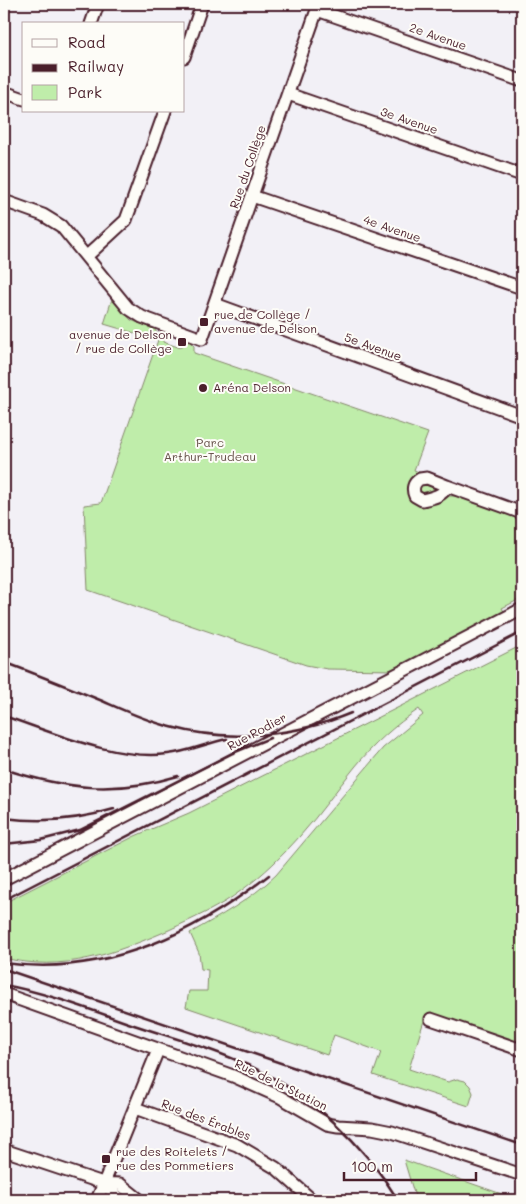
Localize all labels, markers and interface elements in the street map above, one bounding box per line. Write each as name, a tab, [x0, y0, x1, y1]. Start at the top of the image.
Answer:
street label: 2e Avenue	[408, 19, 469, 53]
legend	[22, 22, 185, 112]
text: Road	[68, 32, 105, 52]
text: Railway	[68, 56, 124, 76]
text: Park	[68, 82, 102, 102]
street label: 3e Avenue	[378, 103, 440, 137]
street label: Rue du Collège	[225, 123, 269, 211]
street label: 4e Avenue	[361, 211, 423, 245]
place label: rue de Collège / avenue de Delson	[214, 306, 317, 336]
marker: rue de Collège / avenue de Delson	[198, 316, 210, 328]
place label: avenue de Delson / rue de Collège	[69, 326, 172, 356]
street label: 5e Avenue	[343, 328, 404, 364]
marker: avenue de Delson / rue de Collège	[176, 336, 188, 348]
place label: Aréna Delson	[213, 379, 291, 395]
marker: Aréna Delson	[197, 382, 209, 394]
park label: Parc Arthur-Trudeau	[164, 434, 256, 464]
street label: Rue Rodier	[224, 709, 289, 753]
street label: Rue de la Station	[233, 1055, 330, 1113]
street label: Rue des Érables	[159, 1095, 254, 1144]
place label: rue des Roitelets / rue des Pommetiers	[116, 1143, 234, 1173]
scale bar	[344, 1149, 476, 1181]
marker: rue des Roitelets / rue des Pommetiers	[100, 1153, 112, 1165]
text: 100 m	[351, 1156, 393, 1176]

